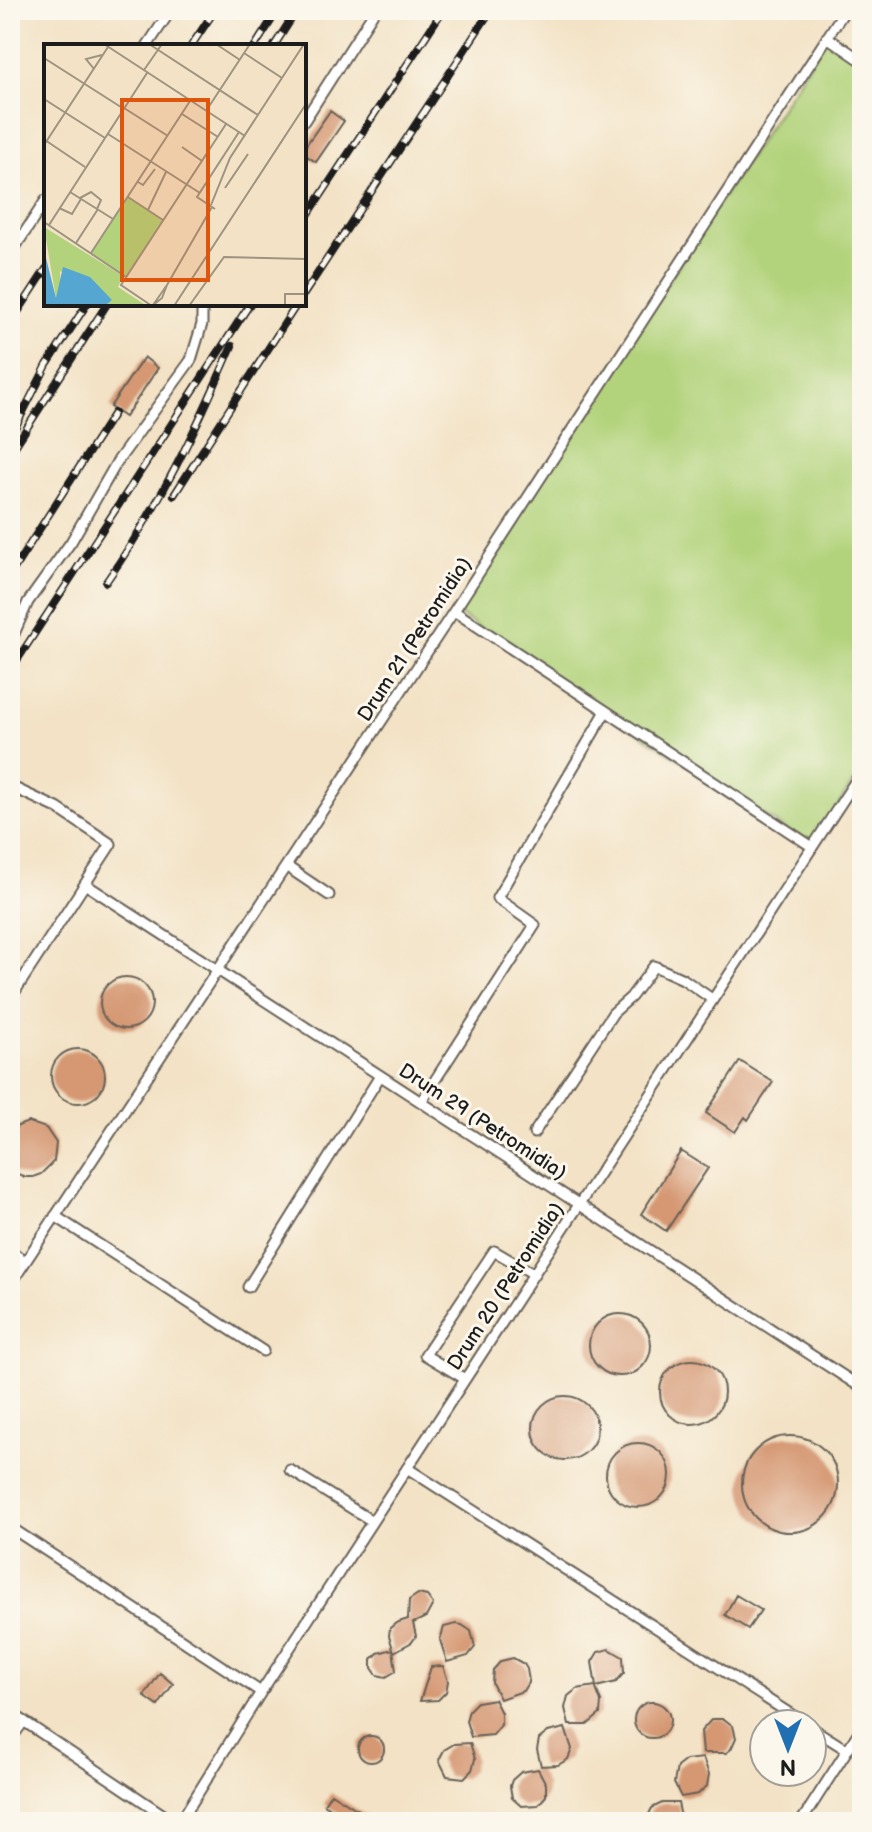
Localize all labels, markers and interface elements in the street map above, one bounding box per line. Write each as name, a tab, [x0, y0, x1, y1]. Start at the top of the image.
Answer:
inset map	[44, 44, 306, 306]
street label: Drum 21 (Petromidia)	[353, 553, 477, 726]
street label: Drum 29 (Petromidia)	[394, 1059, 571, 1185]
street label: Drum 20 (Petromidia)	[443, 1198, 569, 1375]
north arrow	[748, 1708, 828, 1788]
text: N	[780, 1753, 796, 1780]

